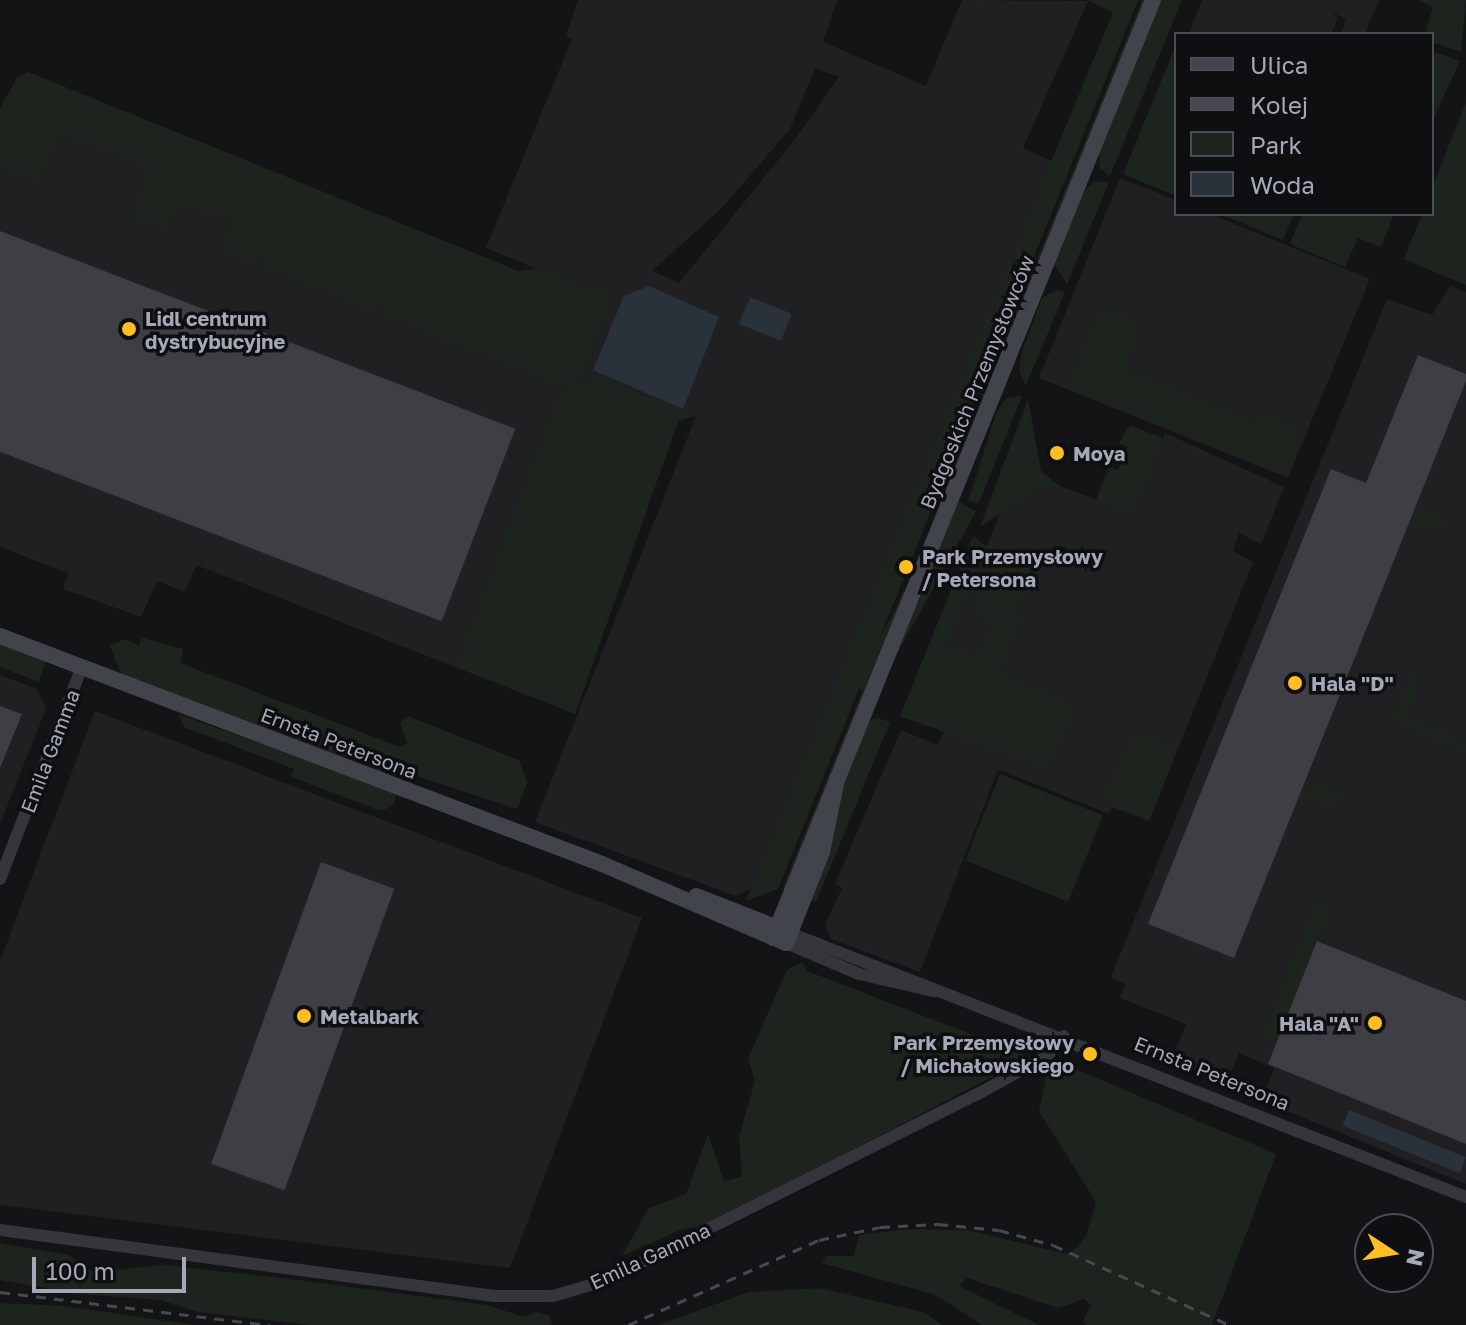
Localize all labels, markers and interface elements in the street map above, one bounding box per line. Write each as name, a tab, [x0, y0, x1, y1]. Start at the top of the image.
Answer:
legend	[1174, 32, 1434, 216]
text: Ulica	[1250, 50, 1308, 79]
text: Kolej	[1250, 90, 1308, 119]
text: Park	[1250, 130, 1302, 159]
text: Woda	[1250, 170, 1315, 199]
street label: Bydgoskich Przemysłowców	[915, 252, 1039, 512]
place label: Lidl centrum dystrybucyjne	[145, 306, 285, 353]
marker: Lidl centrum dystrybucyjne	[120, 320, 138, 338]
place label: Moya	[1073, 441, 1125, 465]
marker: Moya	[1048, 444, 1066, 462]
place label: Park Przemysłowy / Petersona	[922, 544, 1103, 591]
marker: Park Przemysłowy / Petersona	[897, 558, 915, 576]
place label: Hala "D"	[1311, 671, 1394, 695]
marker: Hala "D"	[1286, 674, 1304, 692]
street label: Emila Gamma	[15, 686, 85, 816]
street label: Ernsta Petersona	[258, 702, 420, 784]
place label: Metalbark	[320, 1004, 419, 1028]
marker: Metalbark	[295, 1007, 313, 1025]
place label: Hala "A"	[1279, 1011, 1359, 1035]
marker: Hala "A"	[1366, 1014, 1384, 1032]
place label: Park Przemysłowy / Michałowskiego	[893, 1030, 1074, 1077]
street label: Ernsta Petersona	[1131, 1031, 1293, 1115]
marker: Park Przemysłowy / Michałowskiego	[1081, 1045, 1099, 1063]
north arrow	[1354, 1213, 1434, 1293]
street label: Emila Gamma	[586, 1218, 714, 1294]
scale bar	[36, 1241, 190, 1291]
text: N	[1401, 1247, 1431, 1269]
text: 100 m	[46, 1256, 115, 1285]

